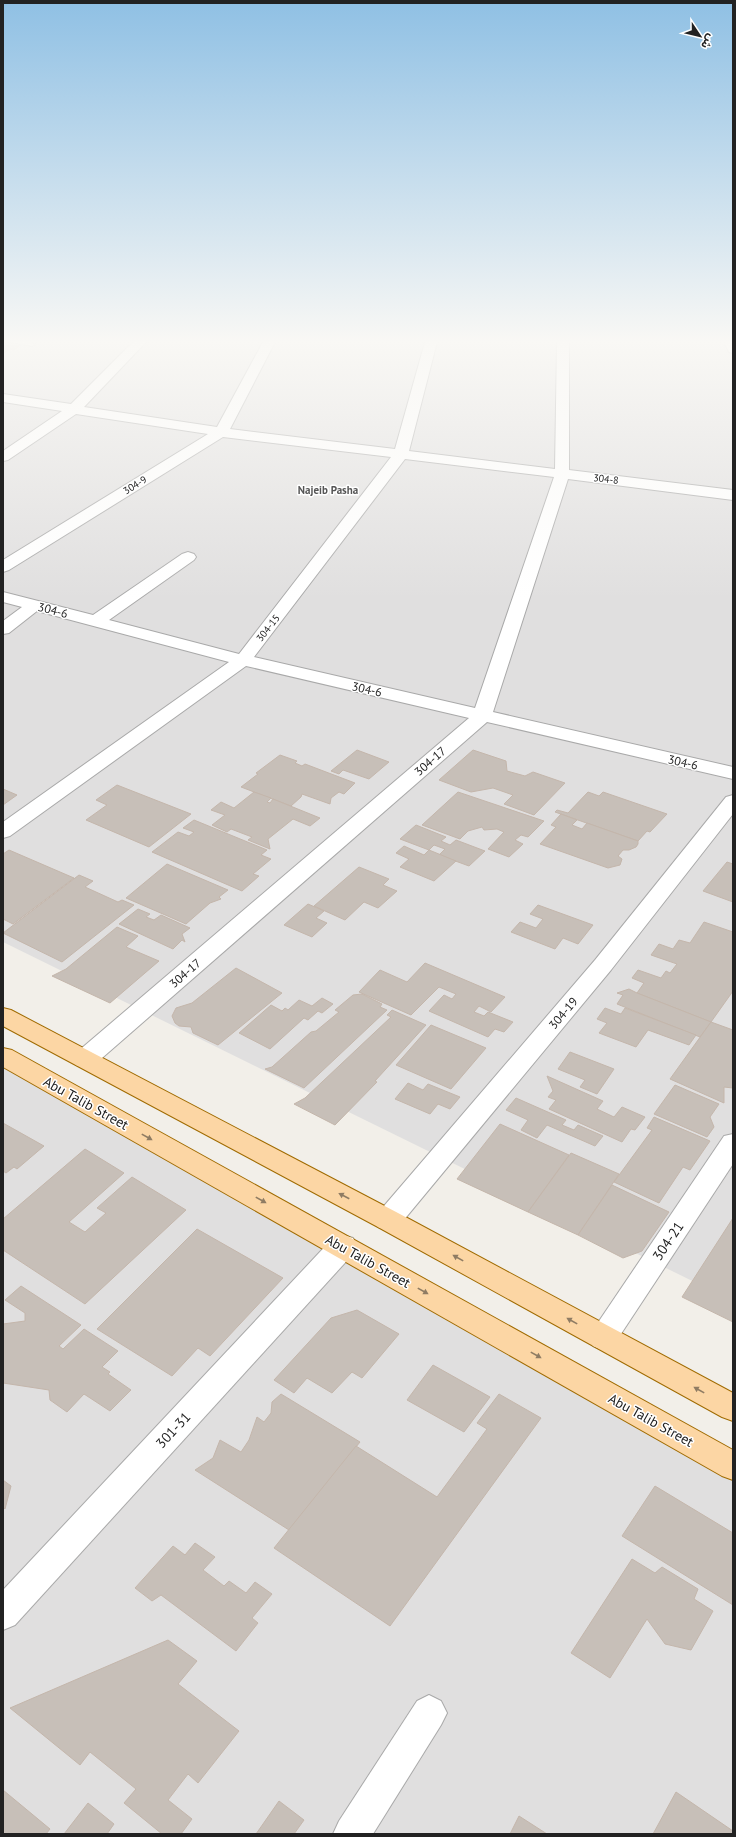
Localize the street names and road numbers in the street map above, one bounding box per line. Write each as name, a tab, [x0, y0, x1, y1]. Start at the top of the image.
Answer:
street label: 304-8	[593, 471, 619, 487]
street label: 304-9	[121, 473, 149, 497]
street label: 304-6	[36, 599, 70, 621]
street label: 304-15	[253, 612, 283, 644]
street label: 304-6	[350, 678, 384, 700]
street label: 304-17	[411, 743, 449, 779]
street label: 304-6	[666, 751, 700, 773]
street label: 304-17	[166, 955, 204, 991]
street label: 304-19	[545, 994, 581, 1032]
street label: Abu Talib Street	[40, 1072, 132, 1134]
street label: 304-21	[648, 1218, 688, 1264]
street label: Abu Talib Street	[322, 1230, 414, 1292]
street label: Abu Talib Street	[605, 1389, 697, 1451]
street label: 301-31	[152, 1408, 194, 1452]

